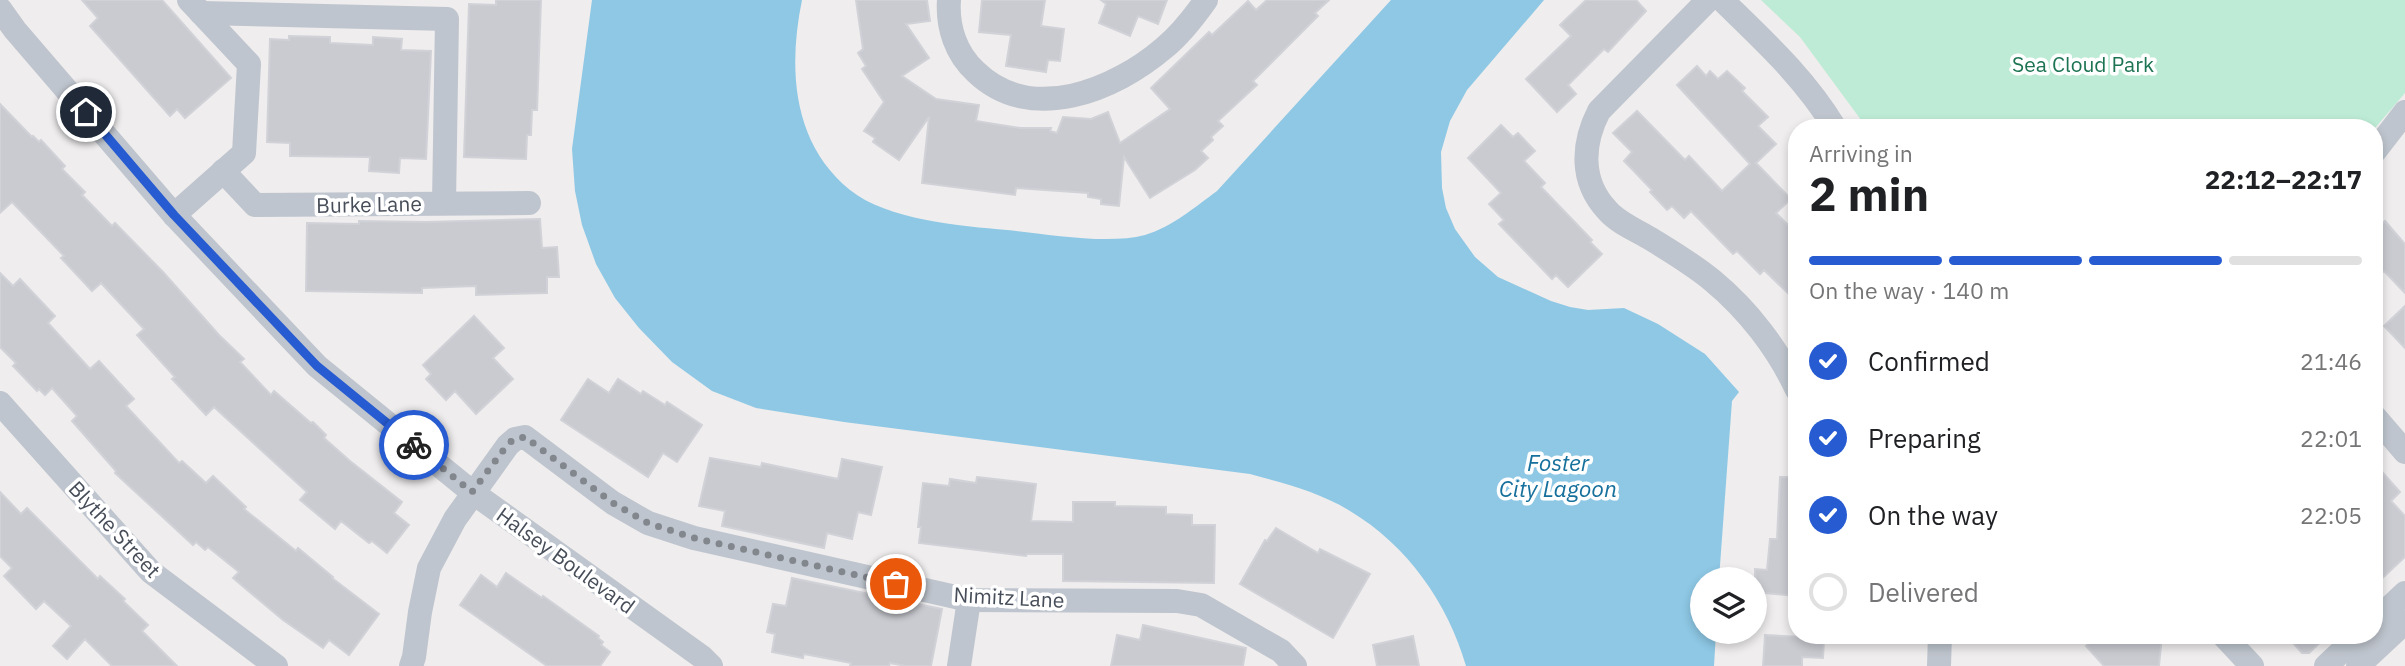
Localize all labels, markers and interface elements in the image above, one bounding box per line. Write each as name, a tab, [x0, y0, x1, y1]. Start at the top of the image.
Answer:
park label: Sea Cloud Park	[2012, 50, 2154, 78]
pin	[56, 82, 116, 142]
icon: home	[67, 93, 105, 131]
text: Arriving in	[1809, 138, 1913, 168]
text: 22:12–22:17	[2205, 162, 2362, 196]
text: 2 min	[1809, 164, 1929, 224]
street label: Burke Lane	[316, 189, 422, 219]
text: On the way · 140 m	[1809, 275, 2009, 305]
icon: check	[1809, 342, 1847, 380]
text: Confirmed	[1868, 344, 1990, 378]
text: 21:46	[2300, 346, 2362, 376]
courier	[379, 410, 449, 480]
icon: check	[1809, 419, 1847, 457]
text: Preparing	[1868, 421, 1981, 455]
text: 22:01	[2300, 423, 2362, 453]
icon: bike	[395, 426, 433, 464]
water label: Foster City Lagoon	[1499, 447, 1617, 503]
street label: Blythe Street	[63, 474, 167, 584]
icon: check	[1809, 496, 1847, 534]
text: On the way	[1868, 498, 1998, 532]
street label: Halsey Boulevard	[491, 500, 641, 620]
text: 22:05	[2300, 500, 2362, 530]
pin	[866, 554, 926, 614]
icon: bag	[877, 565, 915, 603]
map controls	[1690, 567, 1767, 644]
button: layers	[1690, 567, 1767, 644]
text: Delivered	[1868, 575, 1979, 609]
street label: Nimitz Lane	[953, 580, 1065, 614]

